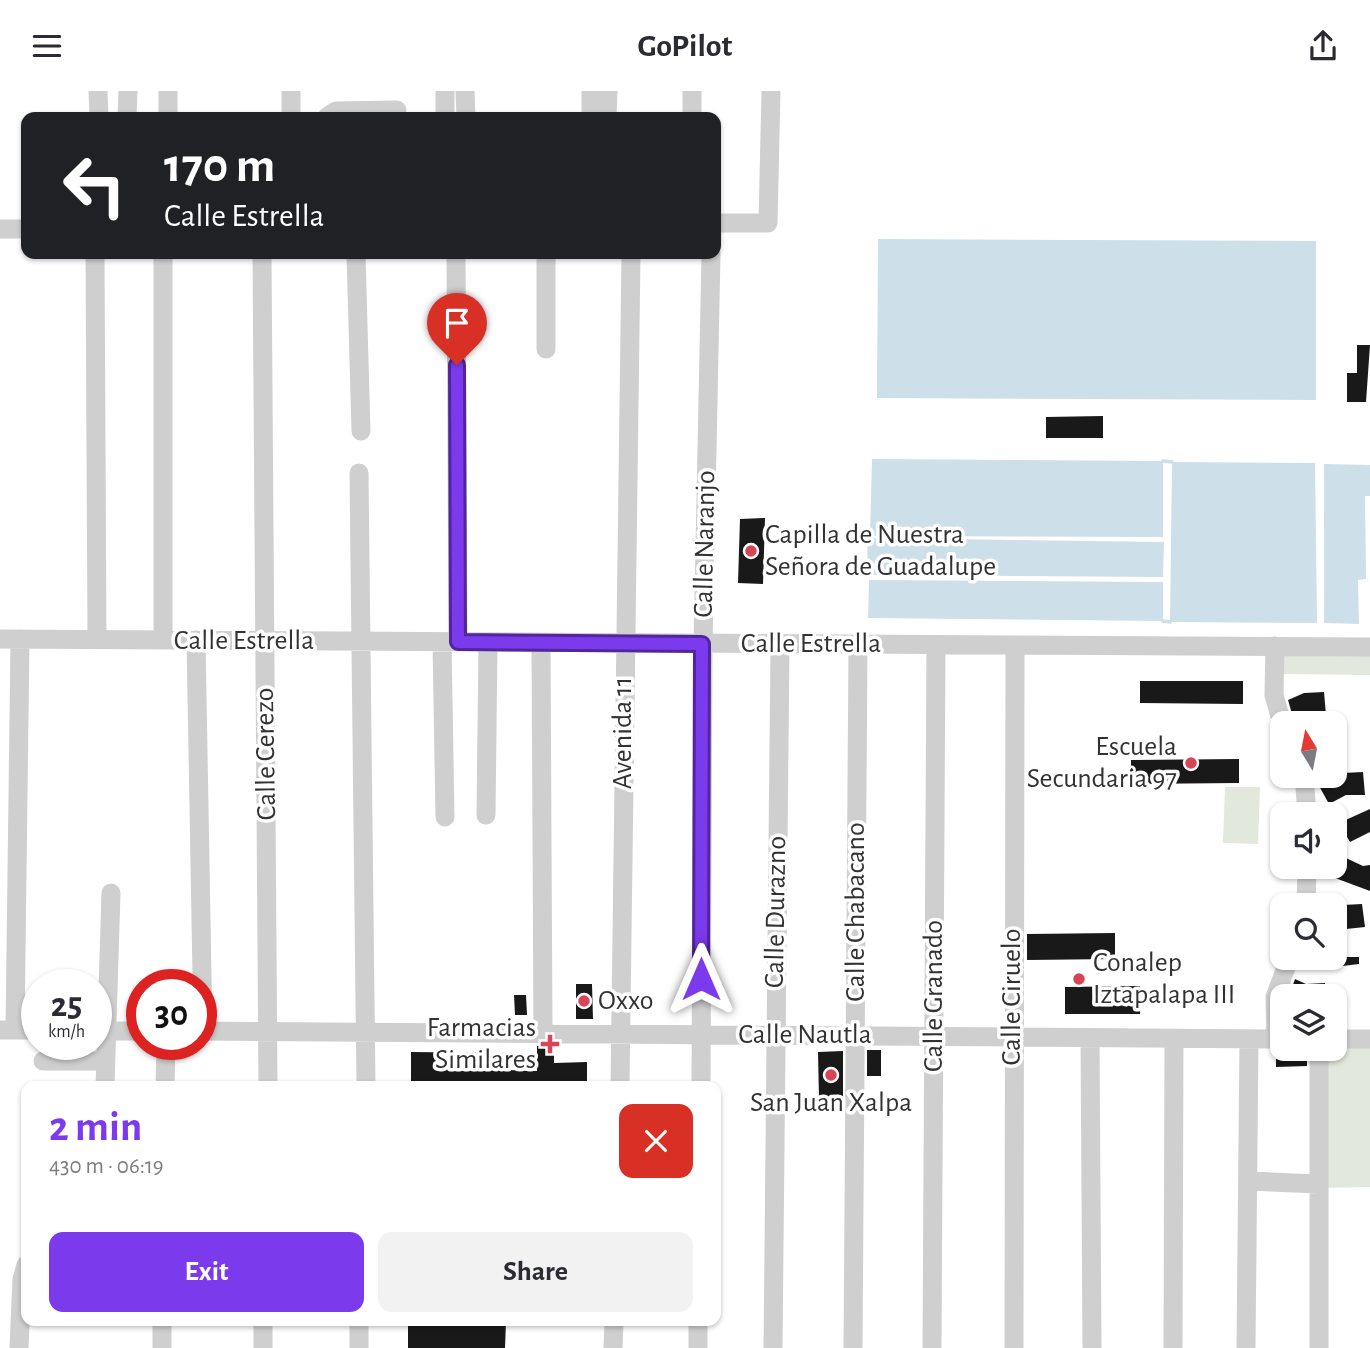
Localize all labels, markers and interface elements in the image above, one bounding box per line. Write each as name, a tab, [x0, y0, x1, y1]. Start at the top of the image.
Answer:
icon: menu	[28, 27, 66, 65]
icon: share	[1304, 27, 1342, 65]
text: GoPilot	[638, 30, 732, 62]
icon: left	[49, 140, 140, 231]
text: 170 m	[164, 142, 275, 191]
text: Calle Estrella	[164, 200, 324, 232]
pin	[427, 293, 487, 365]
icon: arrive	[438, 304, 476, 342]
street label: Calle Naranjo	[690, 470, 720, 618]
place label: Capilla de Nuestra Señora de Guadalupe	[765, 521, 996, 581]
marker: Capilla de Nuestra Señora de Guadalupe	[743, 543, 759, 559]
street label: Calle Estrella	[174, 627, 314, 655]
street label: Calle Estrella	[741, 630, 881, 658]
street label: Avenida 11	[609, 677, 637, 789]
street label: Calle Cerezo	[251, 687, 281, 821]
north arrow	[1270, 711, 1348, 787]
map controls	[1270, 711, 1347, 1061]
place label: Escuela Secundaria 97	[1027, 733, 1177, 793]
marker: Escuela Secundaria 97	[1183, 755, 1199, 771]
button: sound	[1270, 802, 1347, 879]
street label: Calle Chabacano	[842, 822, 870, 1002]
street label: Calle Durazno	[761, 836, 791, 988]
button: search	[1270, 893, 1347, 970]
street label: Calle Granado	[920, 920, 948, 1072]
street label: Calle Ciruelo	[998, 928, 1026, 1066]
position arrow	[664, 942, 738, 1016]
place label: Conalep Iztapalapa III	[1093, 949, 1235, 1009]
speed limit sign: 30	[126, 969, 217, 1060]
marker: Conalep Iztapalapa III	[1071, 971, 1087, 987]
button: layers	[1270, 984, 1347, 1061]
place label: Oxxo	[598, 987, 653, 1015]
text: 25	[51, 988, 82, 1023]
marker: Oxxo	[576, 993, 592, 1009]
place label: Farmacias Similares	[427, 1014, 536, 1074]
street label: Calle Nautla	[738, 1021, 872, 1049]
text: km/h	[48, 1023, 85, 1041]
marker: Farmacias Similares	[542, 1036, 558, 1052]
marker: San Juan Xalpa	[823, 1067, 839, 1083]
place label: San Juan Xalpa	[750, 1089, 912, 1117]
button: close	[619, 1104, 693, 1178]
text: 2 min	[49, 1106, 142, 1148]
text: 430 m · 06:19	[49, 1155, 164, 1178]
button: Exit	[49, 1232, 364, 1312]
button: Share	[378, 1232, 693, 1312]

